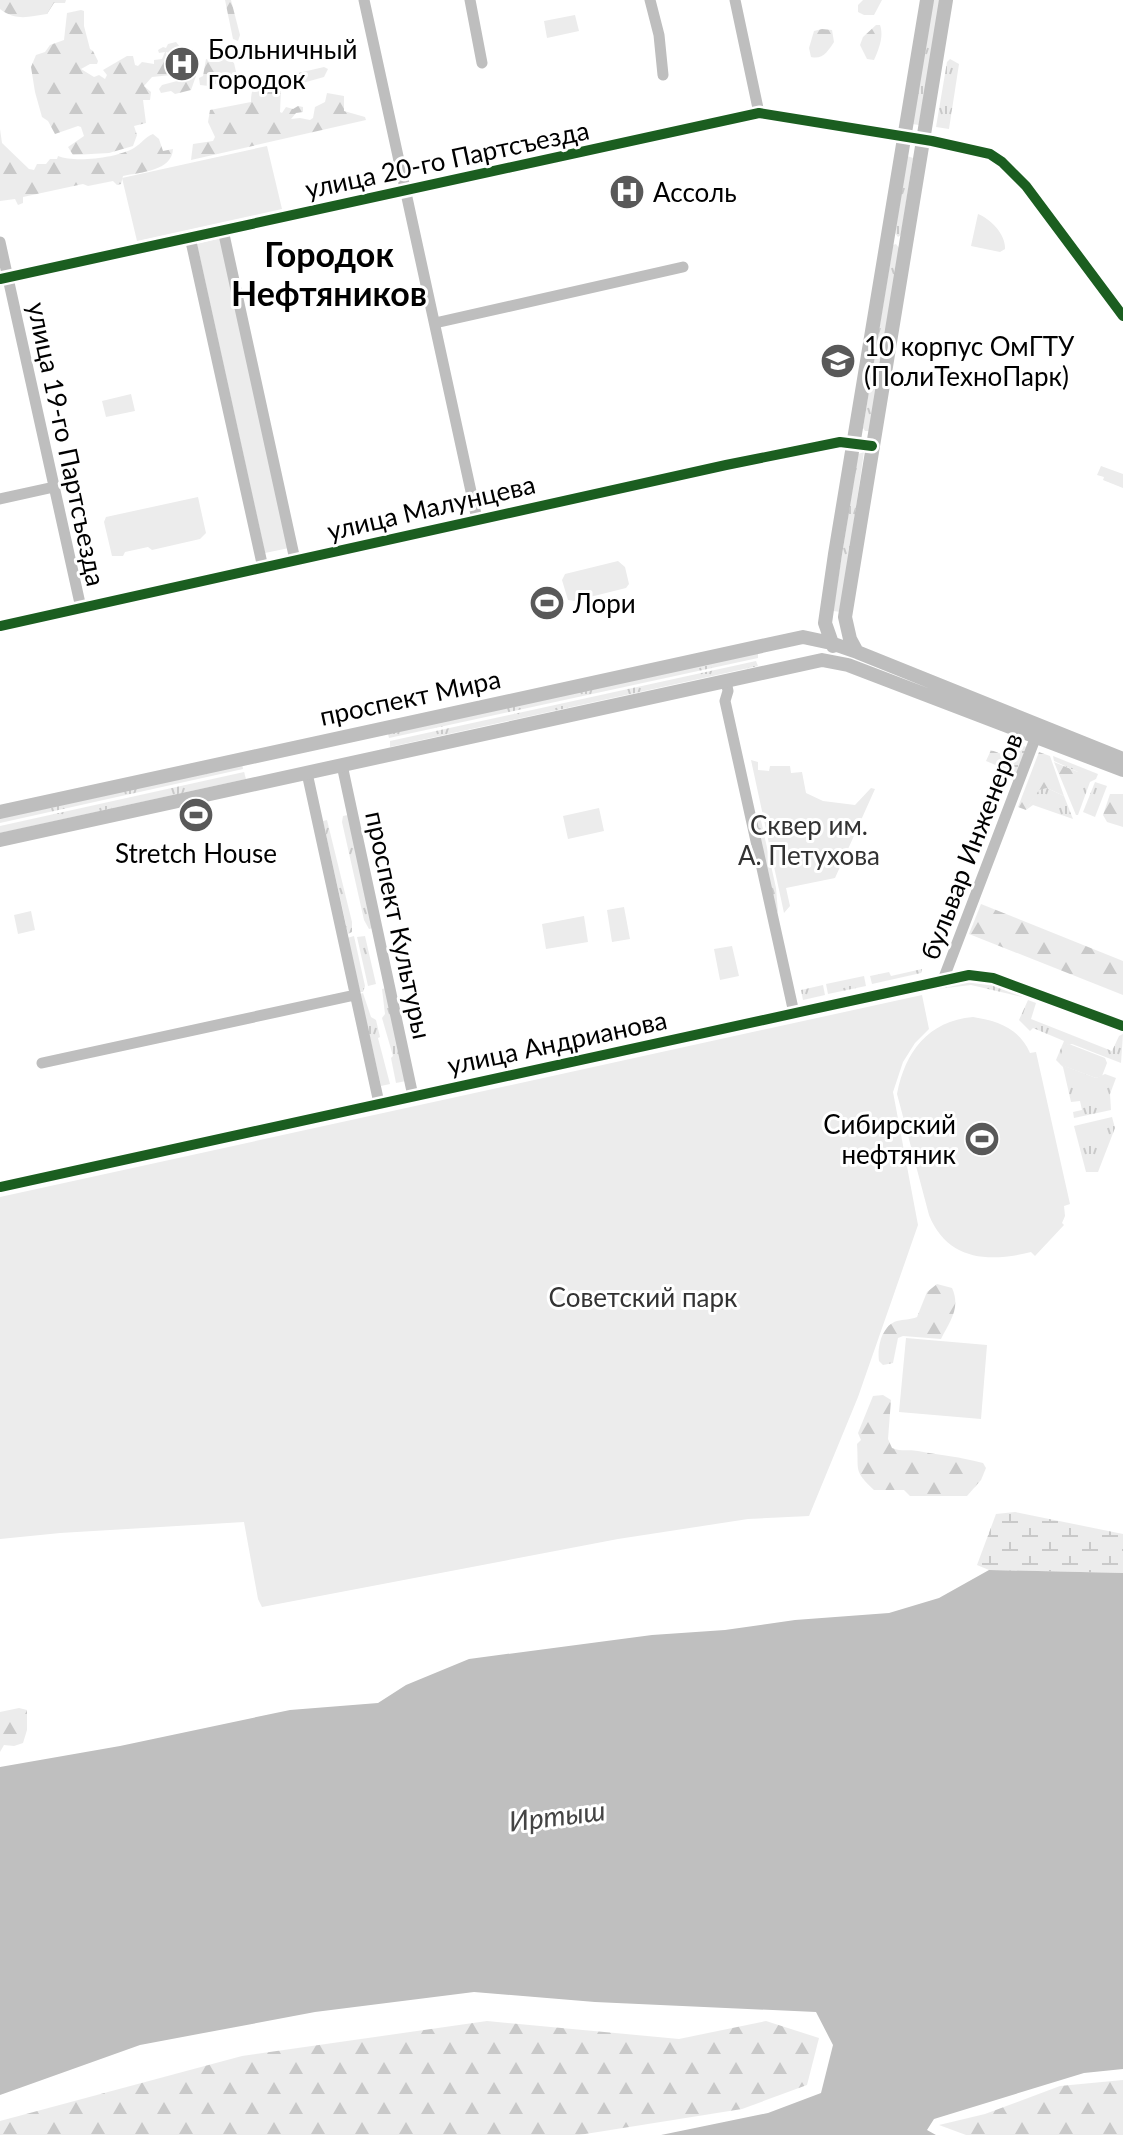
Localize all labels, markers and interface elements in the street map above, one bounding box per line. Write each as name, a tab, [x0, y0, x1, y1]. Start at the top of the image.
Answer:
place label: Больничный городок	[208, 33, 357, 95]
hospital icon: Больничный городок	[163, 45, 201, 83]
street label: улица 20-го Партсъезда	[302, 113, 592, 205]
hospital icon: Ассоль	[608, 173, 646, 211]
place label: Ассоль	[653, 176, 737, 208]
district label: Городок Нефтяников	[231, 233, 427, 313]
street label: улица 19-го Партсъезда	[21, 299, 113, 589]
place label: 10 корпус ОмГТУ (ПолиТехноПарк)	[864, 330, 1075, 392]
school or university icon: 10 корпус ОмГТУ (ПолиТехноПарк)	[819, 342, 857, 380]
street label: улица Малунцева	[324, 467, 538, 547]
sports icon: Лори	[528, 584, 566, 622]
place label: Лори	[572, 587, 636, 619]
street label: проспект Мира	[317, 662, 503, 732]
street label: бульвар Инженеров	[913, 728, 1029, 964]
sports icon: Stretch House	[177, 796, 215, 834]
street label: проспект Культуры	[359, 808, 439, 1042]
park label: Сквер им. А. Петухова	[738, 809, 880, 871]
place label: Stretch House	[115, 837, 277, 869]
street label: улица Андрианова	[444, 1003, 670, 1081]
place label: Сибирский нефтяник	[823, 1108, 957, 1170]
sports icon: Сибирский нефтяник	[963, 1120, 1001, 1158]
park label: Советский парк	[549, 1281, 738, 1313]
water label: Иртыш	[507, 1792, 607, 1838]

